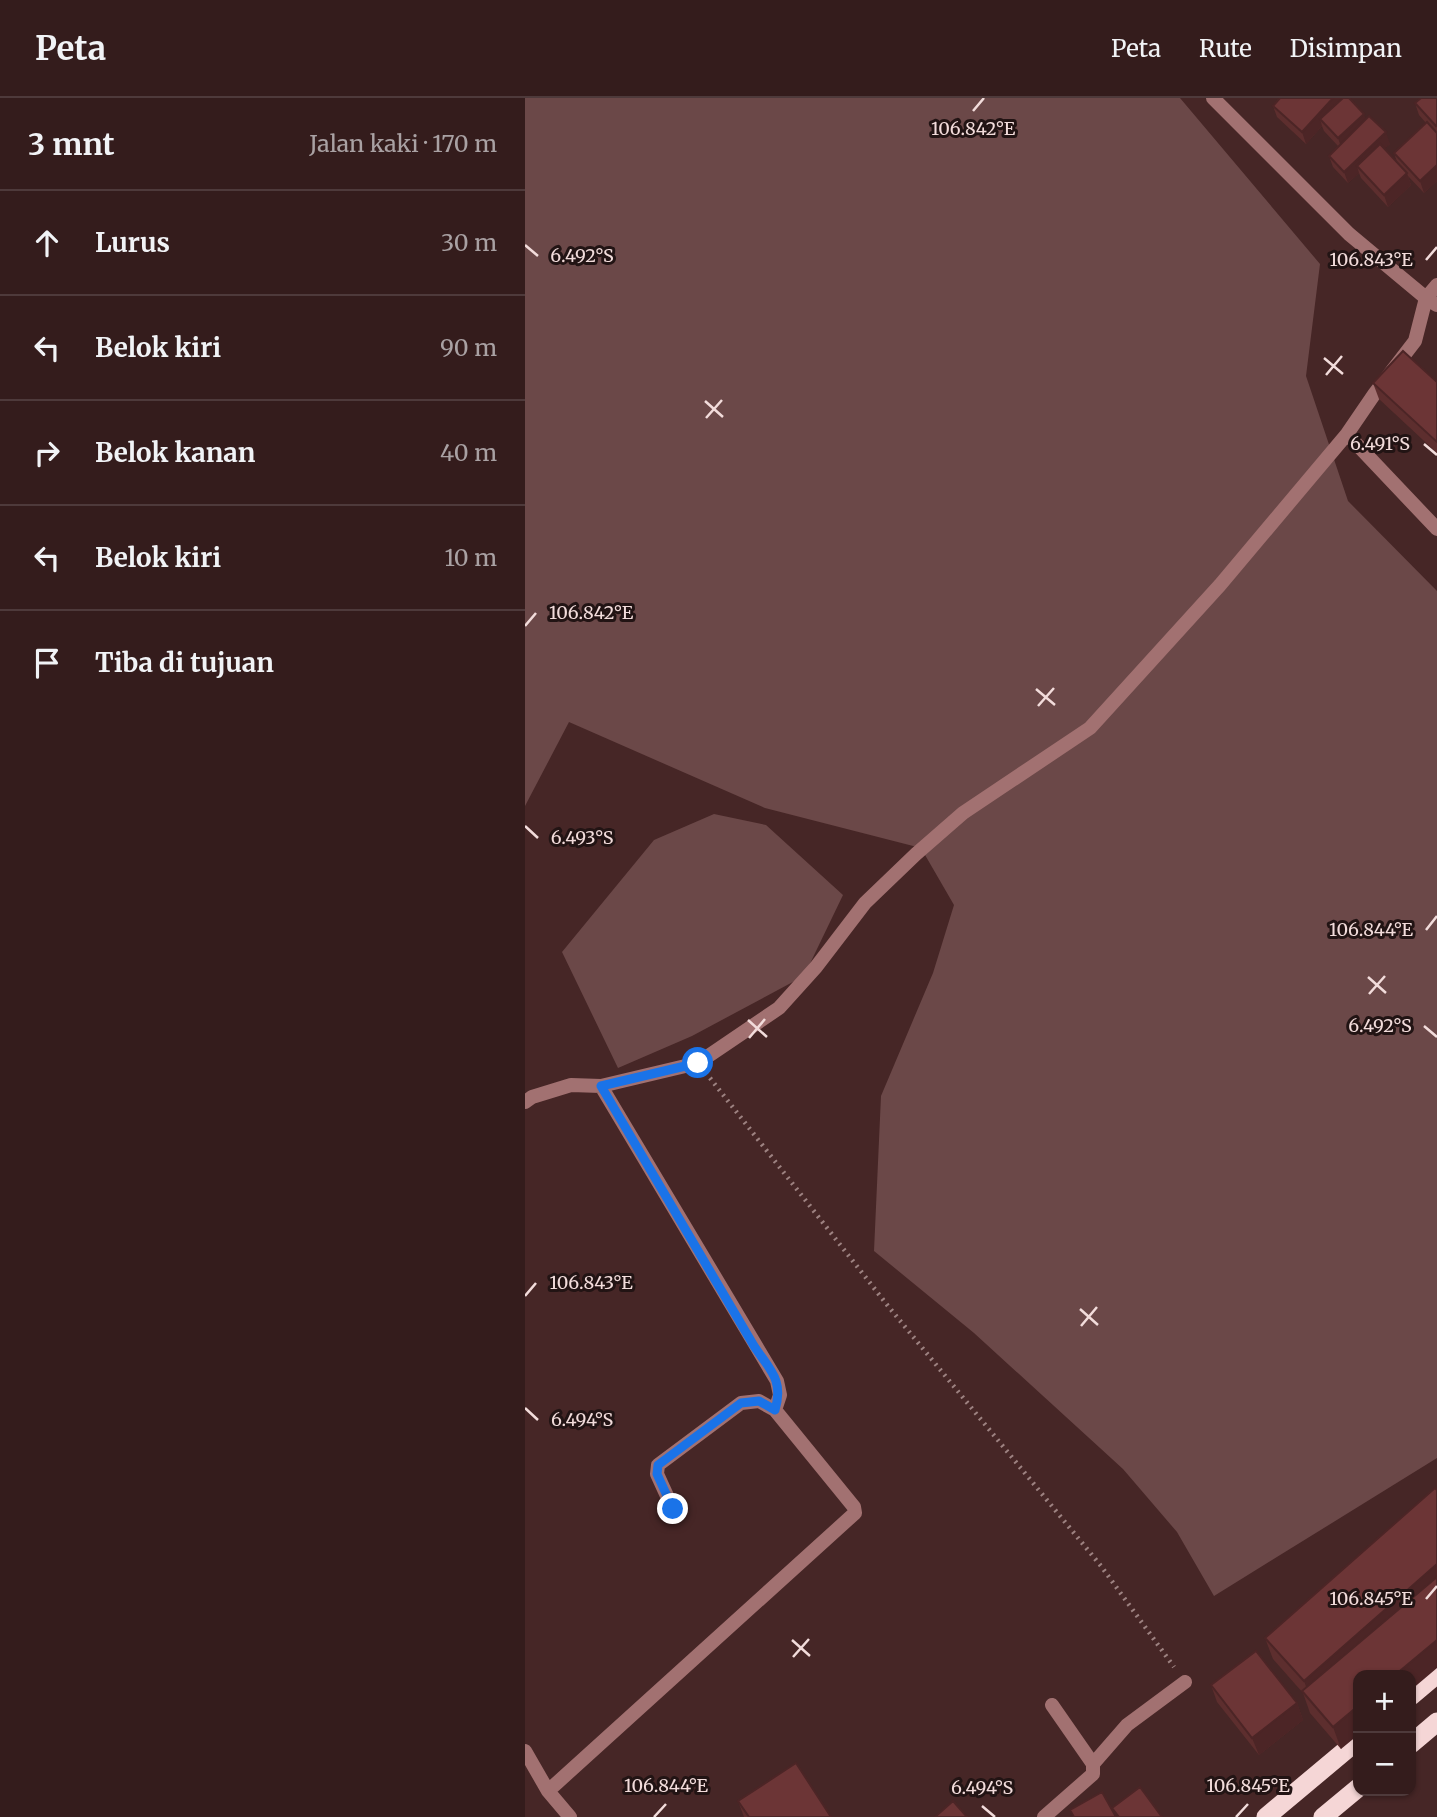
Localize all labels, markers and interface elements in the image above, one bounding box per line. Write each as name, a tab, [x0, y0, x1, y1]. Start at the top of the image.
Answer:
text: Peta	[35, 28, 106, 69]
text: Peta	[1111, 33, 1161, 64]
text: Rute	[1199, 33, 1252, 64]
text: Disimpan	[1290, 33, 1402, 64]
text: 106.842°E	[931, 117, 1016, 140]
text: 3 mnt	[28, 125, 115, 163]
text: Jalan kaki · 170 m	[309, 129, 497, 158]
icon: ahead	[28, 224, 66, 262]
text: Lurus	[95, 226, 170, 259]
text: 30 m	[441, 228, 497, 257]
text: 6.492°S	[550, 244, 614, 267]
text: 106.843°E	[1329, 248, 1413, 271]
icon: left	[28, 329, 66, 367]
text: Belok kiri	[95, 331, 221, 364]
text: 90 m	[440, 333, 497, 362]
text: 6.491°S	[1350, 432, 1410, 455]
icon: right	[28, 434, 66, 472]
text: Belok kanan	[95, 436, 255, 469]
text: 40 m	[440, 438, 497, 467]
icon: left	[28, 539, 66, 577]
text: Belok kiri	[95, 541, 221, 574]
text: 10 m	[444, 543, 497, 572]
text: 106.842°E	[549, 601, 634, 624]
icon: arrive	[28, 644, 66, 682]
text: Tiba di tujuan	[95, 646, 274, 679]
text: 6.493°S	[551, 826, 614, 849]
text: 106.844°E	[1329, 918, 1413, 941]
text: 6.492°S	[1348, 1014, 1412, 1037]
route start	[682, 1047, 713, 1078]
text: 106.843°E	[549, 1271, 633, 1294]
text: 6.494°S	[551, 1408, 613, 1431]
route end	[657, 1493, 688, 1524]
text: 106.845°E	[1329, 1587, 1413, 1610]
map controls	[1353, 1670, 1416, 1796]
button: +	[1353, 1670, 1416, 1733]
button: −	[1353, 1733, 1416, 1796]
text: 106.844°E	[624, 1774, 708, 1797]
text: 106.845°E	[1206, 1774, 1290, 1797]
text: 6.494°S	[951, 1776, 1013, 1799]

